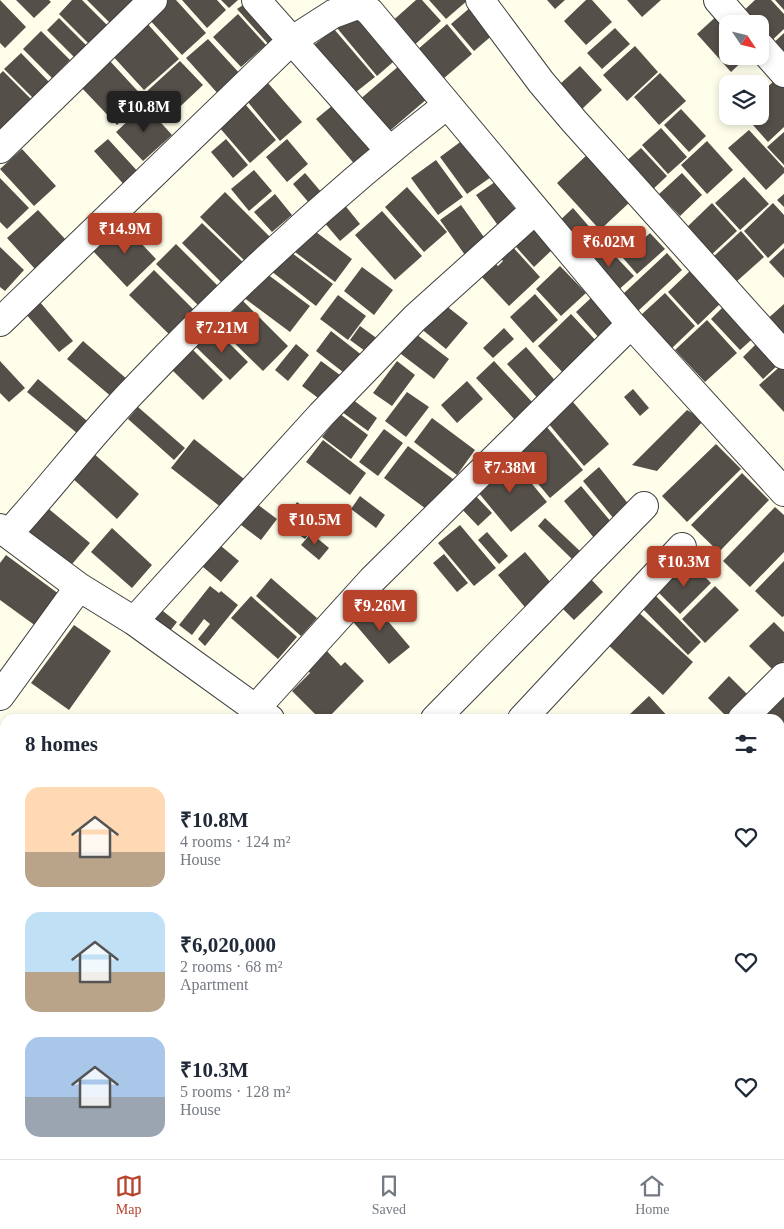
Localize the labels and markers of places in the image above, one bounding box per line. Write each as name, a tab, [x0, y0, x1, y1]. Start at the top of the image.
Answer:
pin: ₹10.8M	[103, 90, 185, 133]
pin: ₹14.9M	[84, 212, 166, 255]
pin: ₹6.02M	[568, 226, 650, 268]
pin: ₹7.21M	[181, 312, 263, 354]
pin: ₹7.38M	[469, 452, 551, 494]
pin: ₹10.5M	[274, 504, 356, 546]
pin: ₹10.3M	[643, 546, 725, 588]
pin: ₹9.26M	[339, 590, 421, 632]

